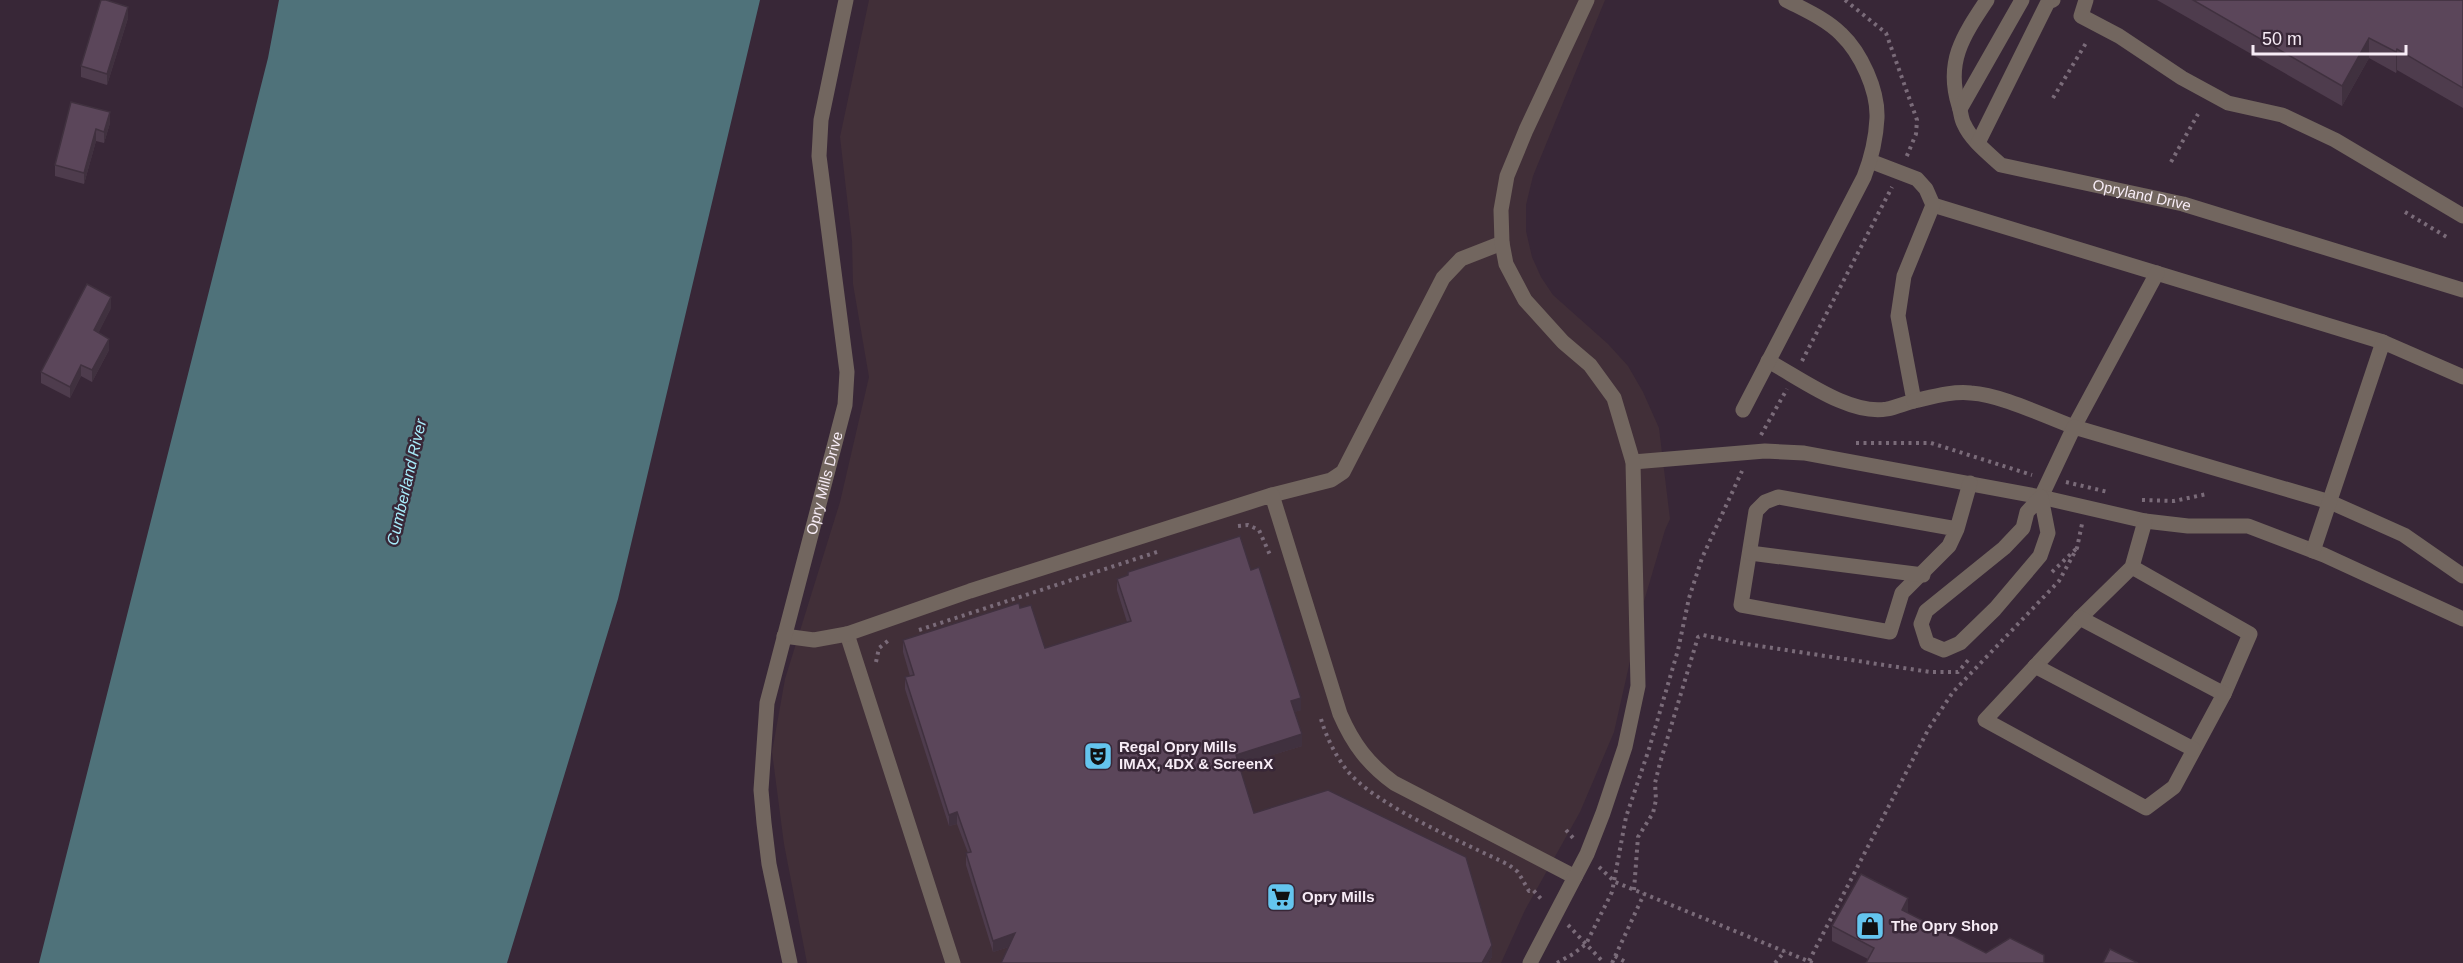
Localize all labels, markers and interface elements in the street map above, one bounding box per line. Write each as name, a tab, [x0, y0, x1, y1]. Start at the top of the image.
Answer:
scale bar	[2253, 18, 2406, 56]
text: 50 m	[2262, 29, 2302, 49]
street label: Opryland Drive	[2091, 176, 2193, 214]
water label: Cumberland River	[384, 417, 429, 547]
street label: Opry Mills Drive	[802, 430, 846, 537]
place label: Regal Opry Mills IMAX, 4DX & ScreenX	[1119, 738, 1273, 772]
theatre icon: Regal Opry Mills IMAX, 4DX & ScreenX	[1082, 740, 1114, 772]
supermarket icon: Opry Mills	[1265, 881, 1297, 913]
place label: Opry Mills	[1302, 888, 1375, 905]
shop icon: The Opry Shop	[1854, 910, 1886, 942]
place label: The Opry Shop	[1891, 917, 1999, 934]

